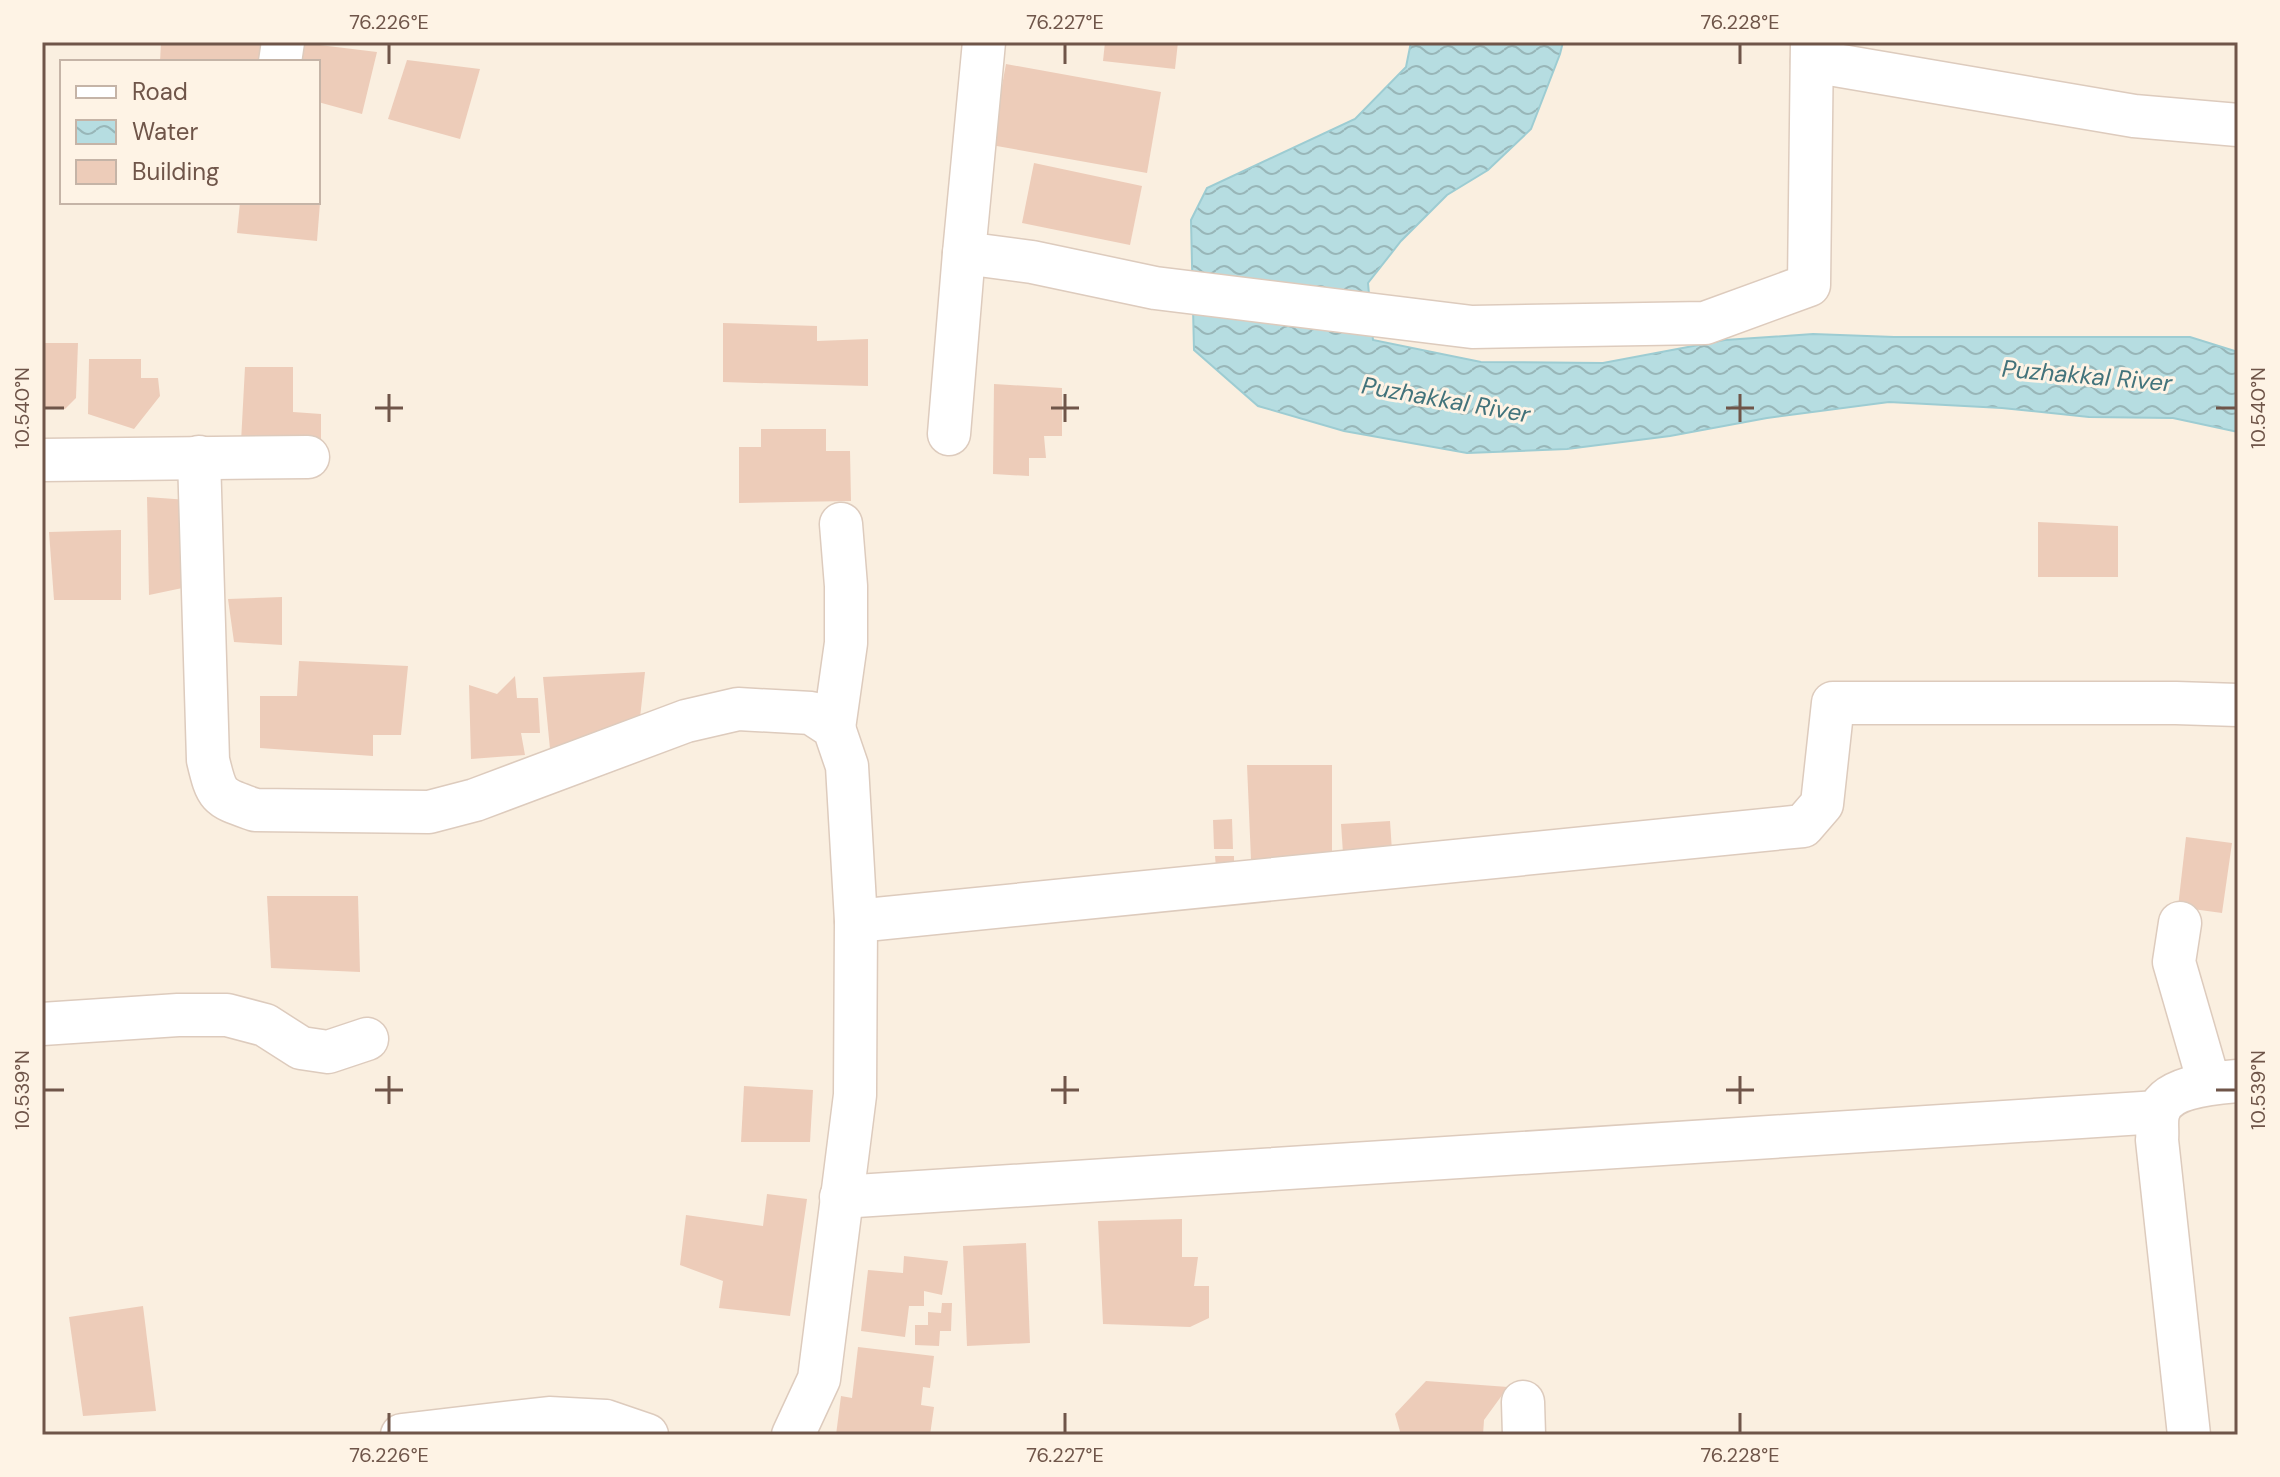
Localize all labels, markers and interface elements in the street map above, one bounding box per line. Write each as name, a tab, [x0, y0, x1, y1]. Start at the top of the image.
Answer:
text: 76.226°E	[349, 9, 429, 35]
text: 76.227°E	[1026, 9, 1104, 35]
text: 76.228°E	[1701, 9, 1779, 35]
legend	[60, 60, 320, 204]
text: Road	[132, 76, 188, 107]
text: Water	[132, 116, 198, 147]
text: Building	[132, 156, 219, 187]
water label: Puzhakkal River	[2001, 353, 2174, 398]
text: 10.540°N	[9, 367, 35, 449]
text: 10.540°N	[2245, 367, 2271, 449]
water label: Puzhakkal River	[1359, 369, 1534, 430]
text: 10.539°N	[9, 1050, 35, 1130]
text: 10.539°N	[2245, 1050, 2271, 1130]
text: 76.226°E	[349, 1442, 429, 1468]
text: 76.227°E	[1026, 1442, 1104, 1468]
text: 76.228°E	[1701, 1442, 1779, 1468]

